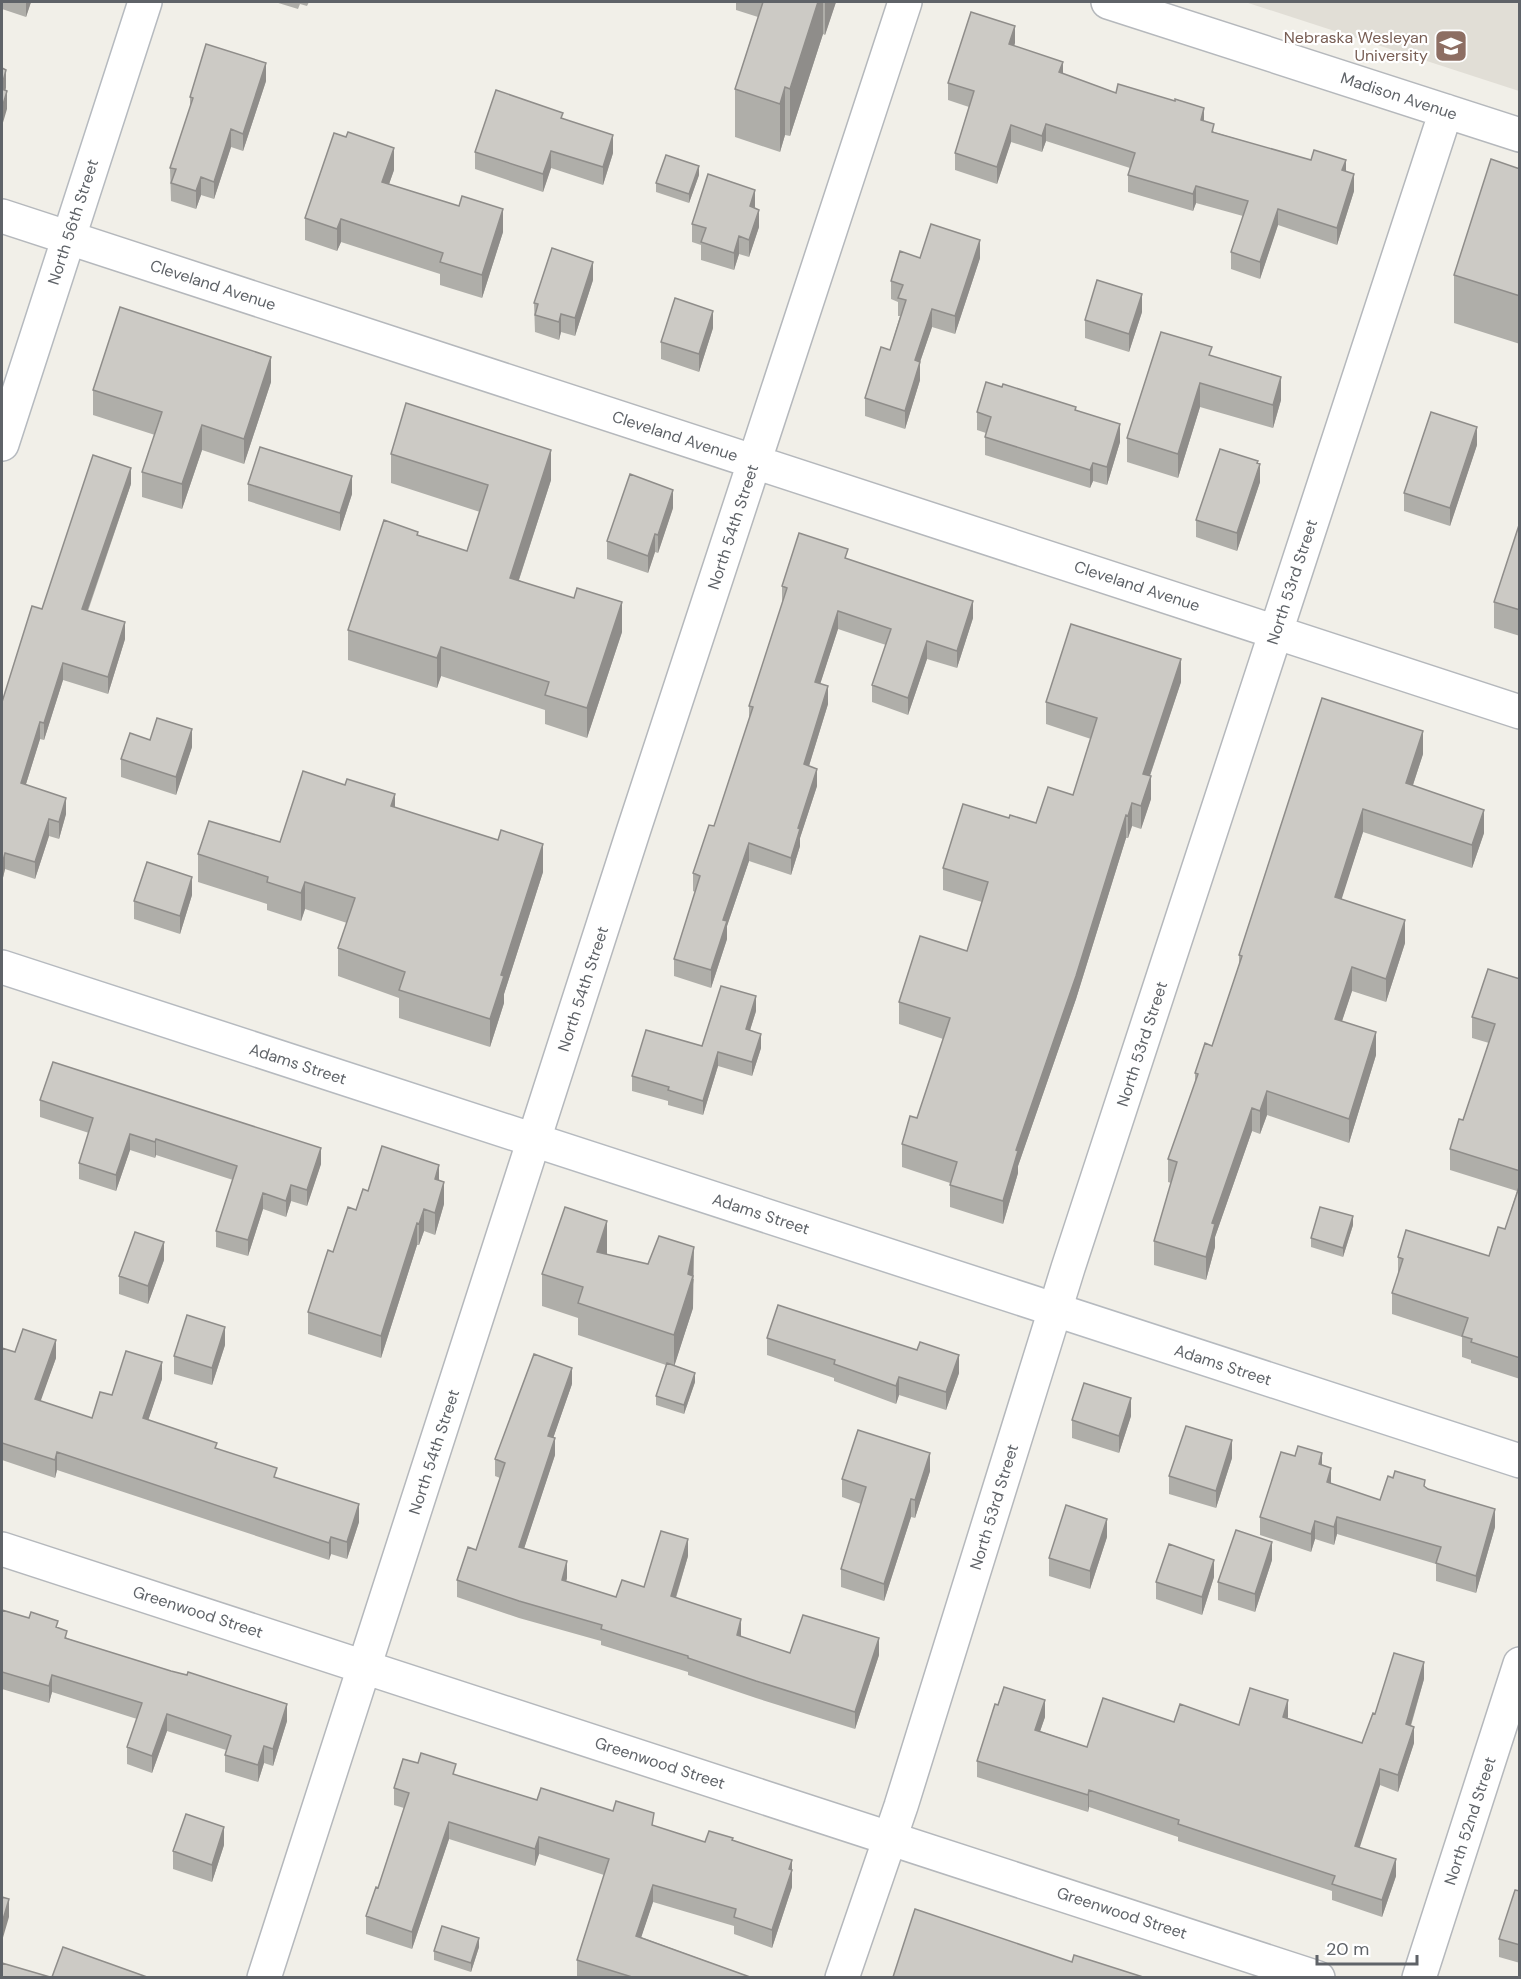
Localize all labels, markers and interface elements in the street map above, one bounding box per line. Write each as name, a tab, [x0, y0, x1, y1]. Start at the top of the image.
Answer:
place label: Nebraska Wesleyan University	[1284, 27, 1428, 66]
school or university icon: Nebraska Wesleyan University	[1433, 28, 1469, 64]
street label: Madison Avenue	[1338, 67, 1460, 125]
street label: North 56th Street	[43, 156, 103, 288]
street label: Cleveland Avenue	[147, 255, 279, 315]
street label: Cleveland Avenue	[609, 406, 741, 466]
street label: North 54th Street	[703, 462, 763, 592]
street label: North 53rd Street	[1262, 517, 1322, 647]
street label: Cleveland Avenue	[1071, 556, 1203, 616]
street label: North 54th Street	[553, 924, 613, 1054]
street label: North 53rd Street	[1112, 979, 1172, 1109]
street label: Adams Street	[247, 1038, 349, 1090]
street label: Adams Street	[710, 1188, 812, 1240]
street label: Adams Street	[1172, 1339, 1274, 1391]
street label: North 54th Street	[404, 1387, 464, 1517]
street label: North 53rd Street	[965, 1441, 1023, 1573]
street label: Greenwood Street	[130, 1581, 266, 1643]
street label: Greenwood Street	[592, 1732, 728, 1794]
street label: North 52nd Street	[1439, 1754, 1501, 1888]
street label: Greenwood Street	[1054, 1882, 1190, 1944]
scale bar	[1317, 1928, 1418, 1966]
text: 20 m	[1326, 1937, 1369, 1961]

